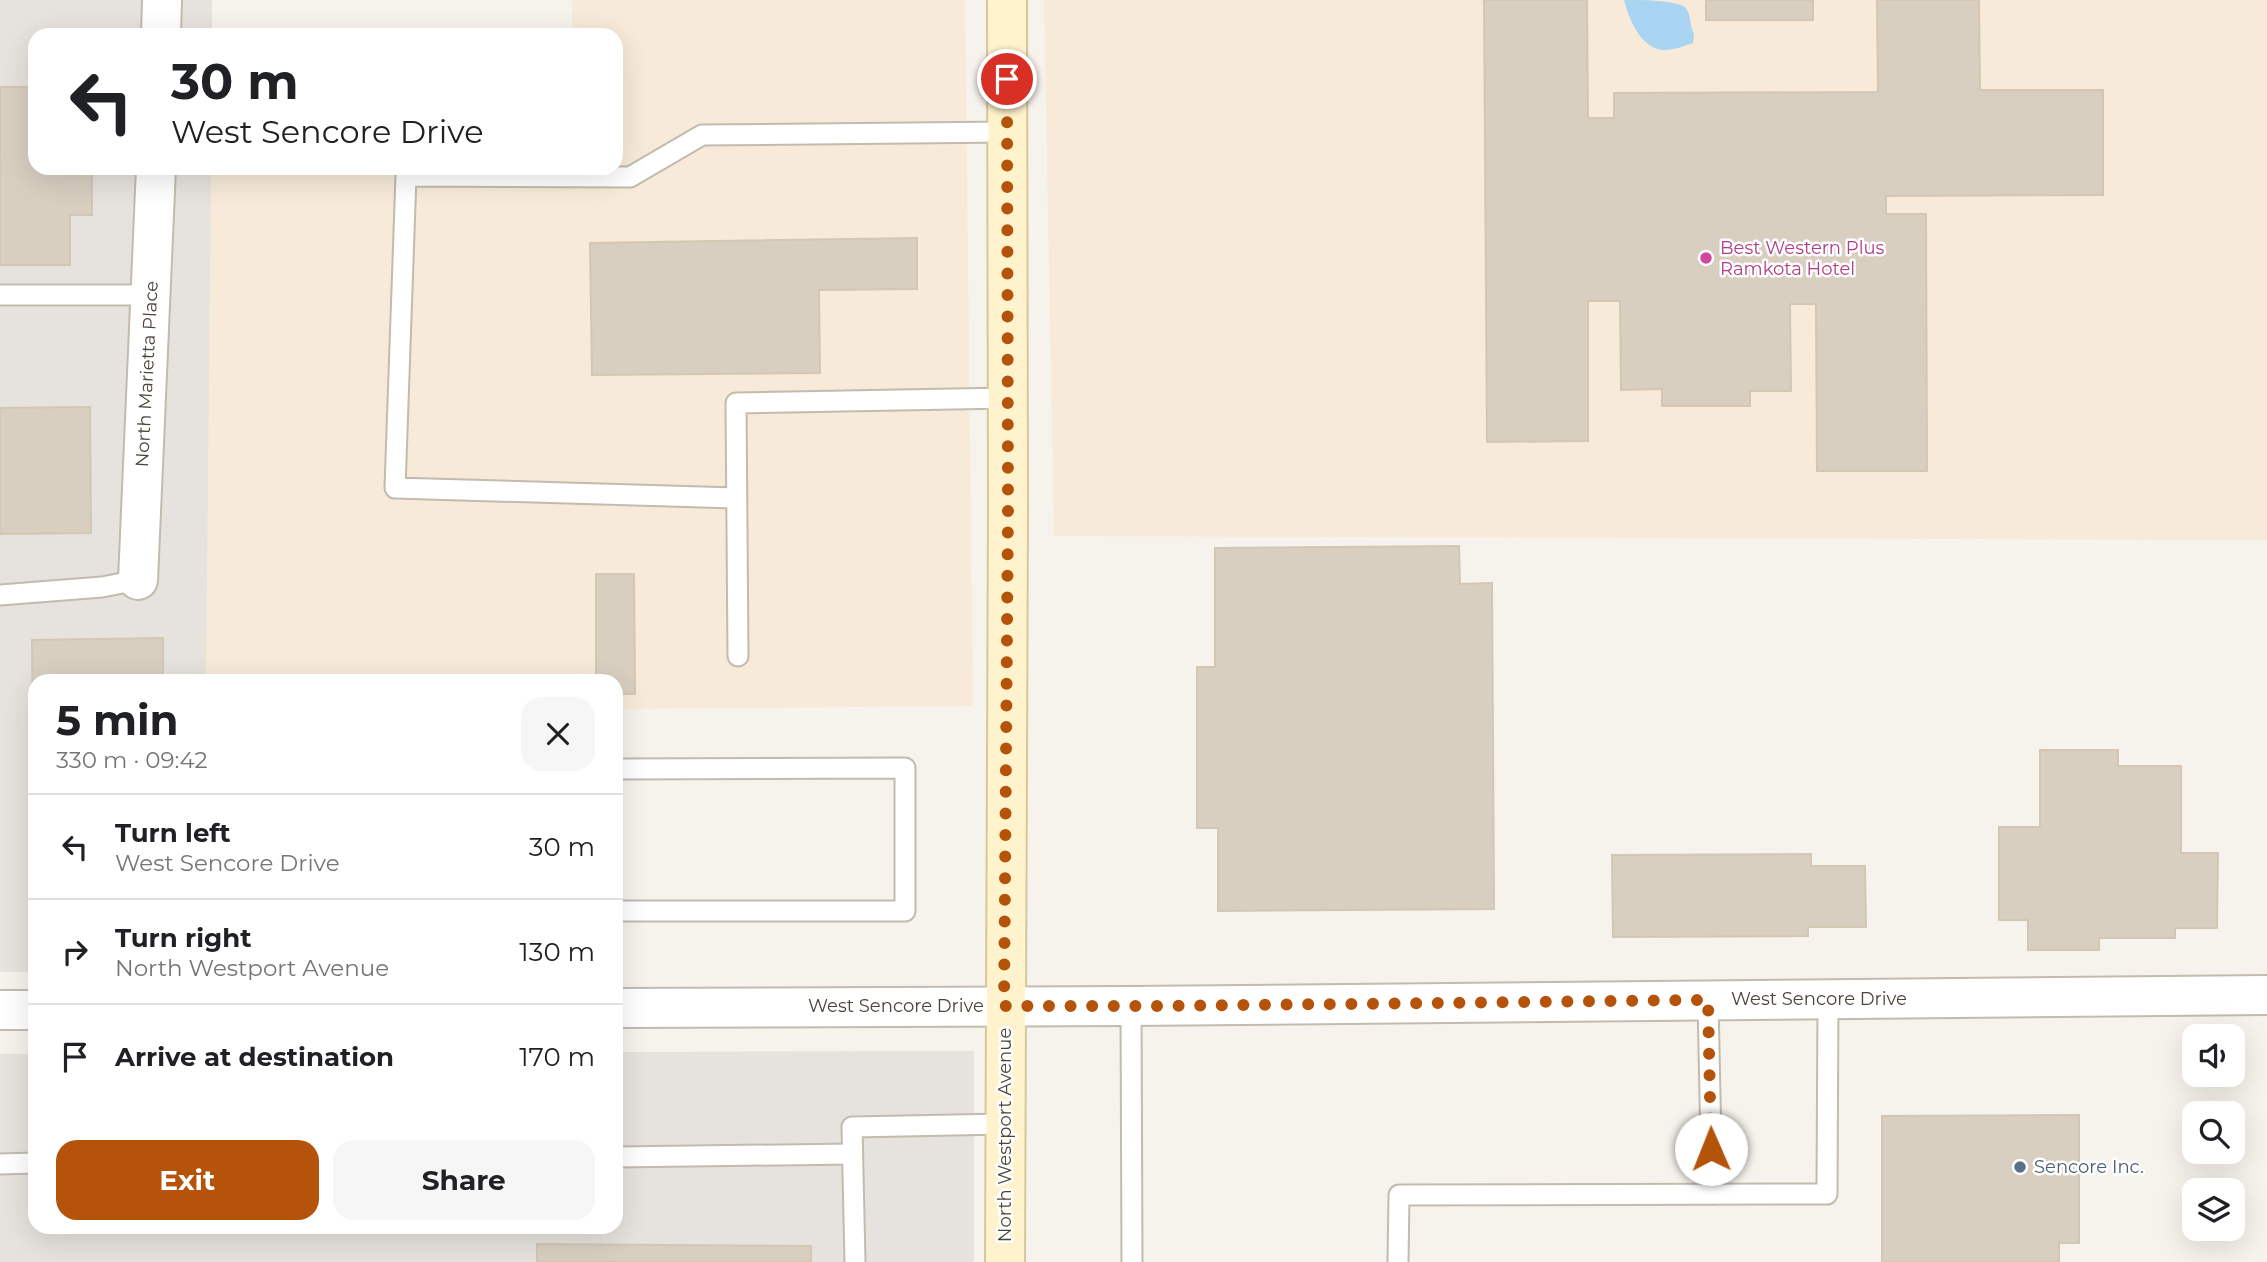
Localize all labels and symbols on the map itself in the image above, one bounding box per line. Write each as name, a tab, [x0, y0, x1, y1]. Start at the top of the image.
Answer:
pin	[977, 49, 1037, 109]
place label: Best Western Plus Ramkota Hotel	[1720, 237, 1885, 280]
marker: Best Western Plus Ramkota Hotel	[1698, 250, 1714, 266]
street label: North Marietta Place	[131, 280, 163, 468]
street label: West Sencore Drive	[1731, 988, 1907, 1010]
street label: West Sencore Drive	[808, 995, 984, 1017]
street label: North Westport Avenue	[994, 1028, 1016, 1242]
position arrow	[1674, 1112, 1748, 1186]
place label: Sencore Inc.	[2034, 1156, 2144, 1178]
marker: Sencore Inc.	[2012, 1159, 2028, 1175]

